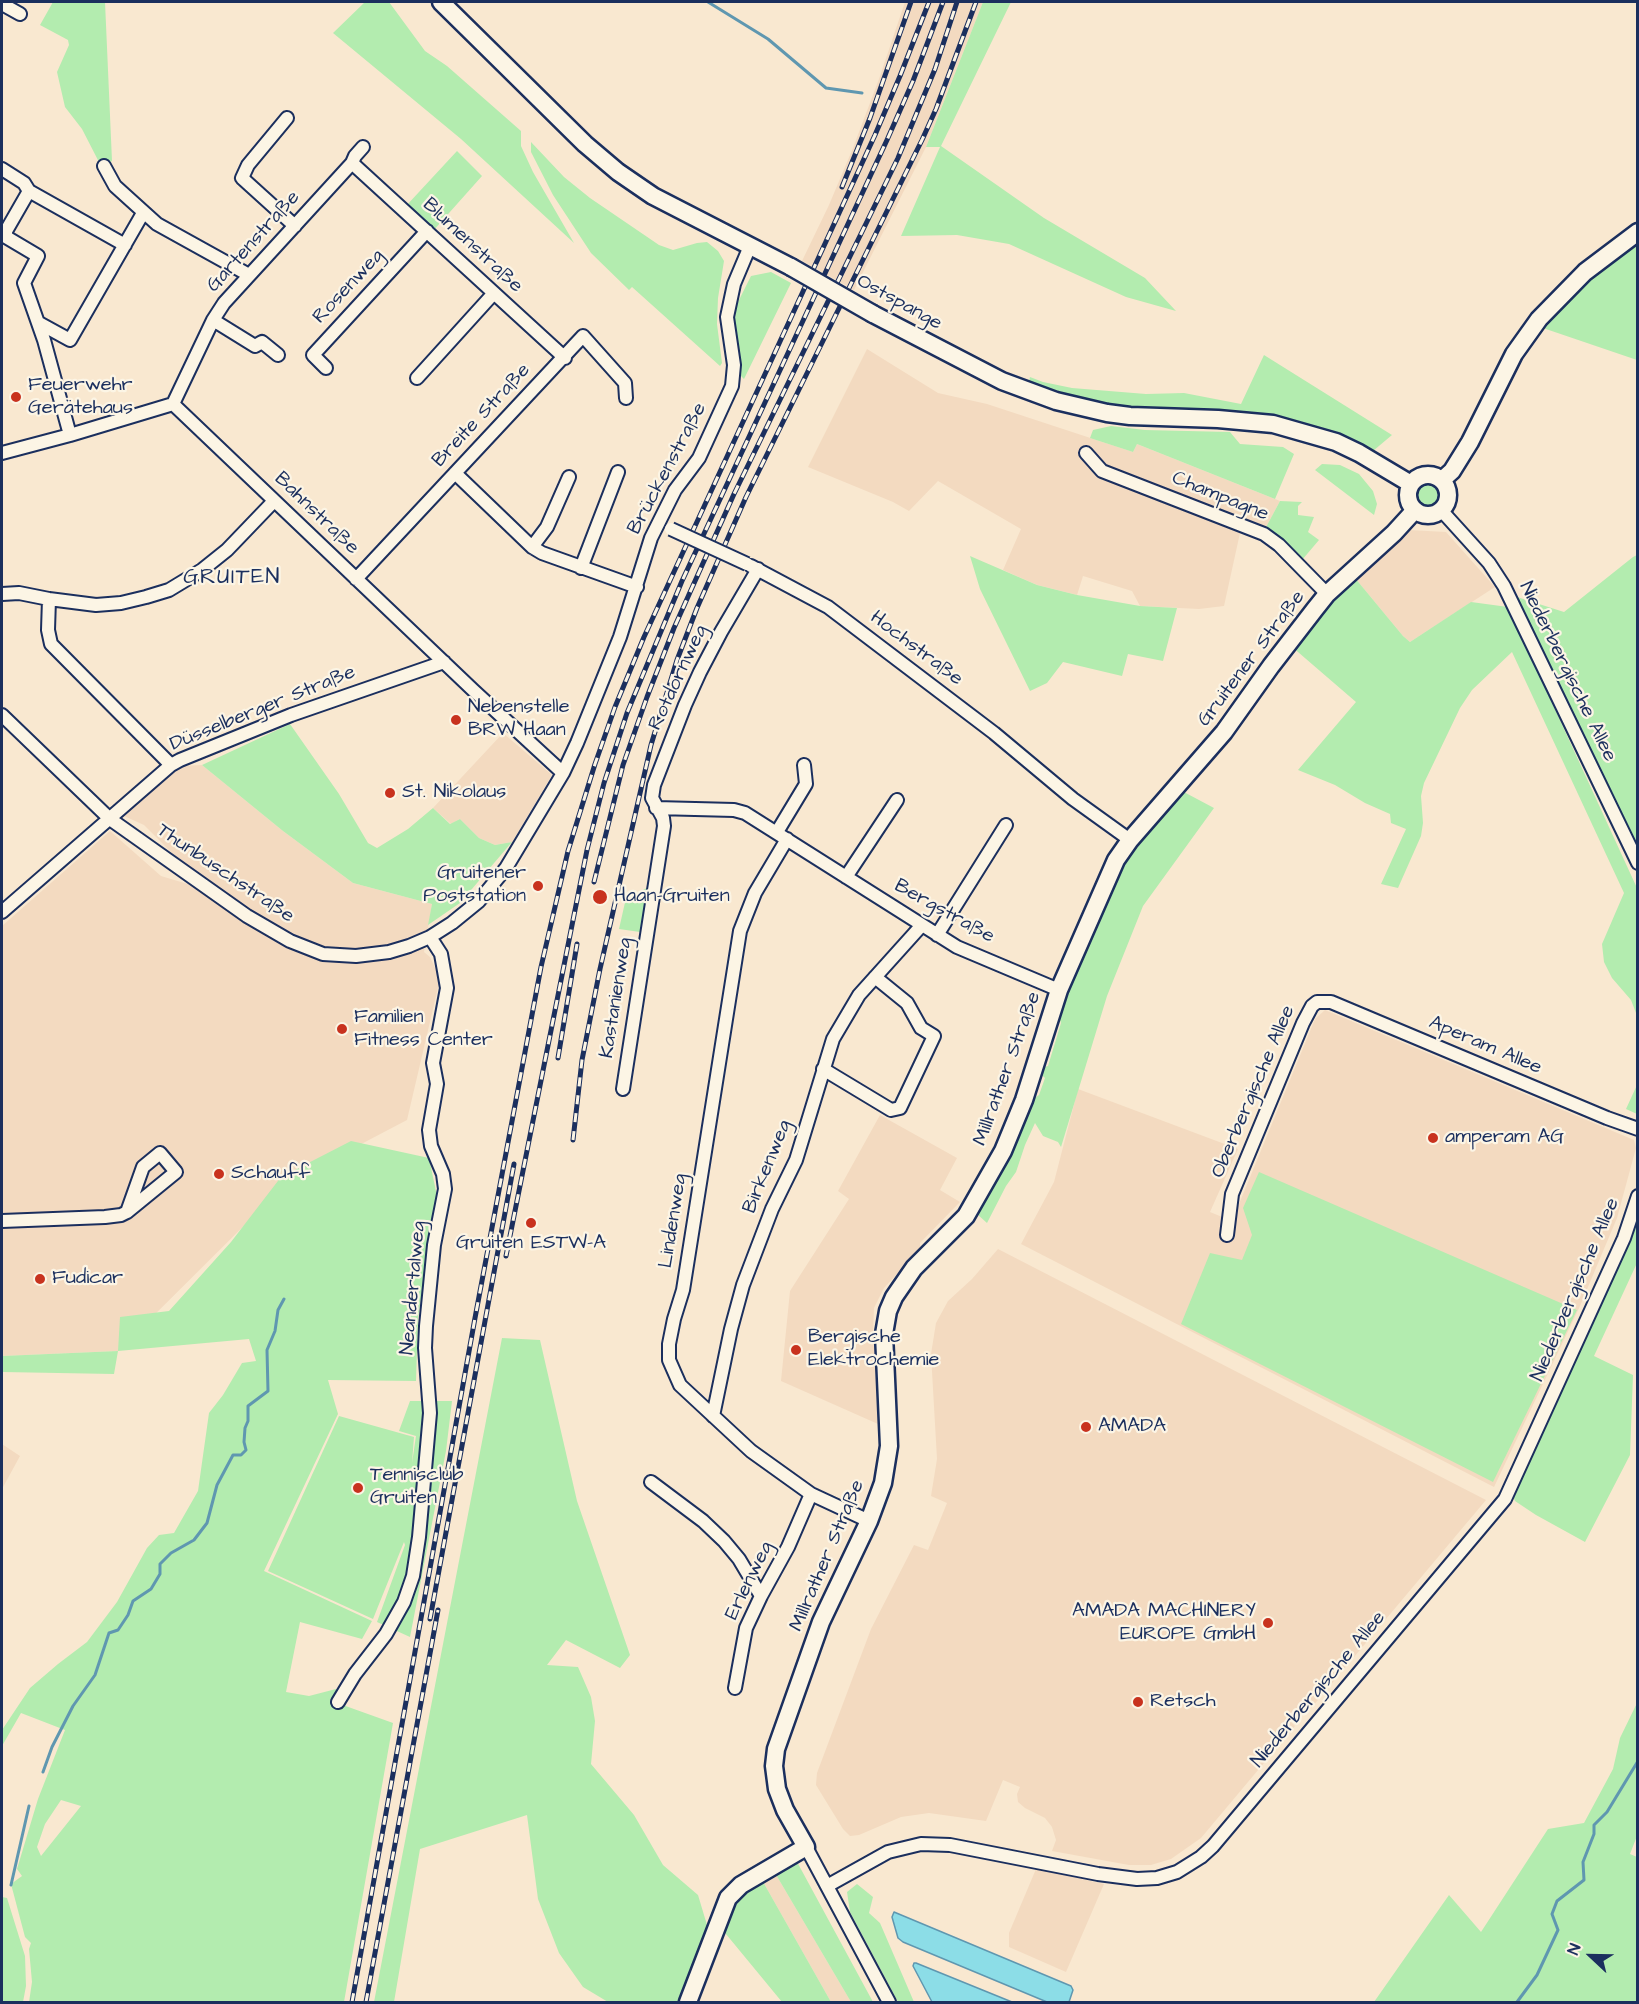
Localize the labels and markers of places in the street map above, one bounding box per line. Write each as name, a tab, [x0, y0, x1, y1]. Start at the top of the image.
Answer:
place label: Feuerwehr Gerätehaus	[28, 374, 133, 421]
marker: Feuerwehr Gerätehaus	[9, 390, 23, 404]
place label: Nebenstelle BRW Haan	[468, 696, 569, 743]
marker: Nebenstelle BRW Haan	[449, 713, 463, 727]
place label: St. Nikolaus	[402, 781, 506, 805]
marker: St. Nikolaus	[383, 786, 397, 800]
place label: Gruitener Poststation	[423, 862, 526, 909]
marker: Gruitener Poststation	[531, 879, 545, 893]
place label: Haan-Gruiten	[614, 885, 730, 909]
marker: Haan-Gruiten	[591, 888, 609, 906]
place label: Familien Fitness Center	[354, 1006, 493, 1053]
marker: Familien Fitness Center	[335, 1022, 349, 1036]
place label: amperam AG	[1445, 1126, 1564, 1150]
marker: amperam AG	[1426, 1131, 1440, 1145]
place label: Schauff	[231, 1162, 310, 1186]
marker: Schauff	[212, 1167, 226, 1181]
marker: Gruiten ESTW-A	[524, 1216, 538, 1230]
place label: Gruiten ESTW-A	[456, 1232, 606, 1256]
place label: Fudicar	[52, 1267, 123, 1291]
marker: Fudicar	[33, 1272, 47, 1286]
place label: Bergische Elektrochemie	[808, 1326, 939, 1373]
marker: Bergische Elektrochemie	[789, 1343, 803, 1357]
place label: AMADA	[1098, 1415, 1166, 1439]
marker: AMADA	[1079, 1420, 1093, 1434]
place label: Tennisclub Gruiten	[370, 1464, 464, 1511]
marker: Tennisclub Gruiten	[351, 1481, 365, 1495]
place label: AMADA MACHINERY EUROPE GmbH	[1072, 1600, 1256, 1647]
marker: AMADA MACHINERY EUROPE GmbH	[1261, 1616, 1275, 1630]
place label: Retsch	[1150, 1690, 1216, 1714]
marker: Retsch	[1131, 1695, 1145, 1709]

